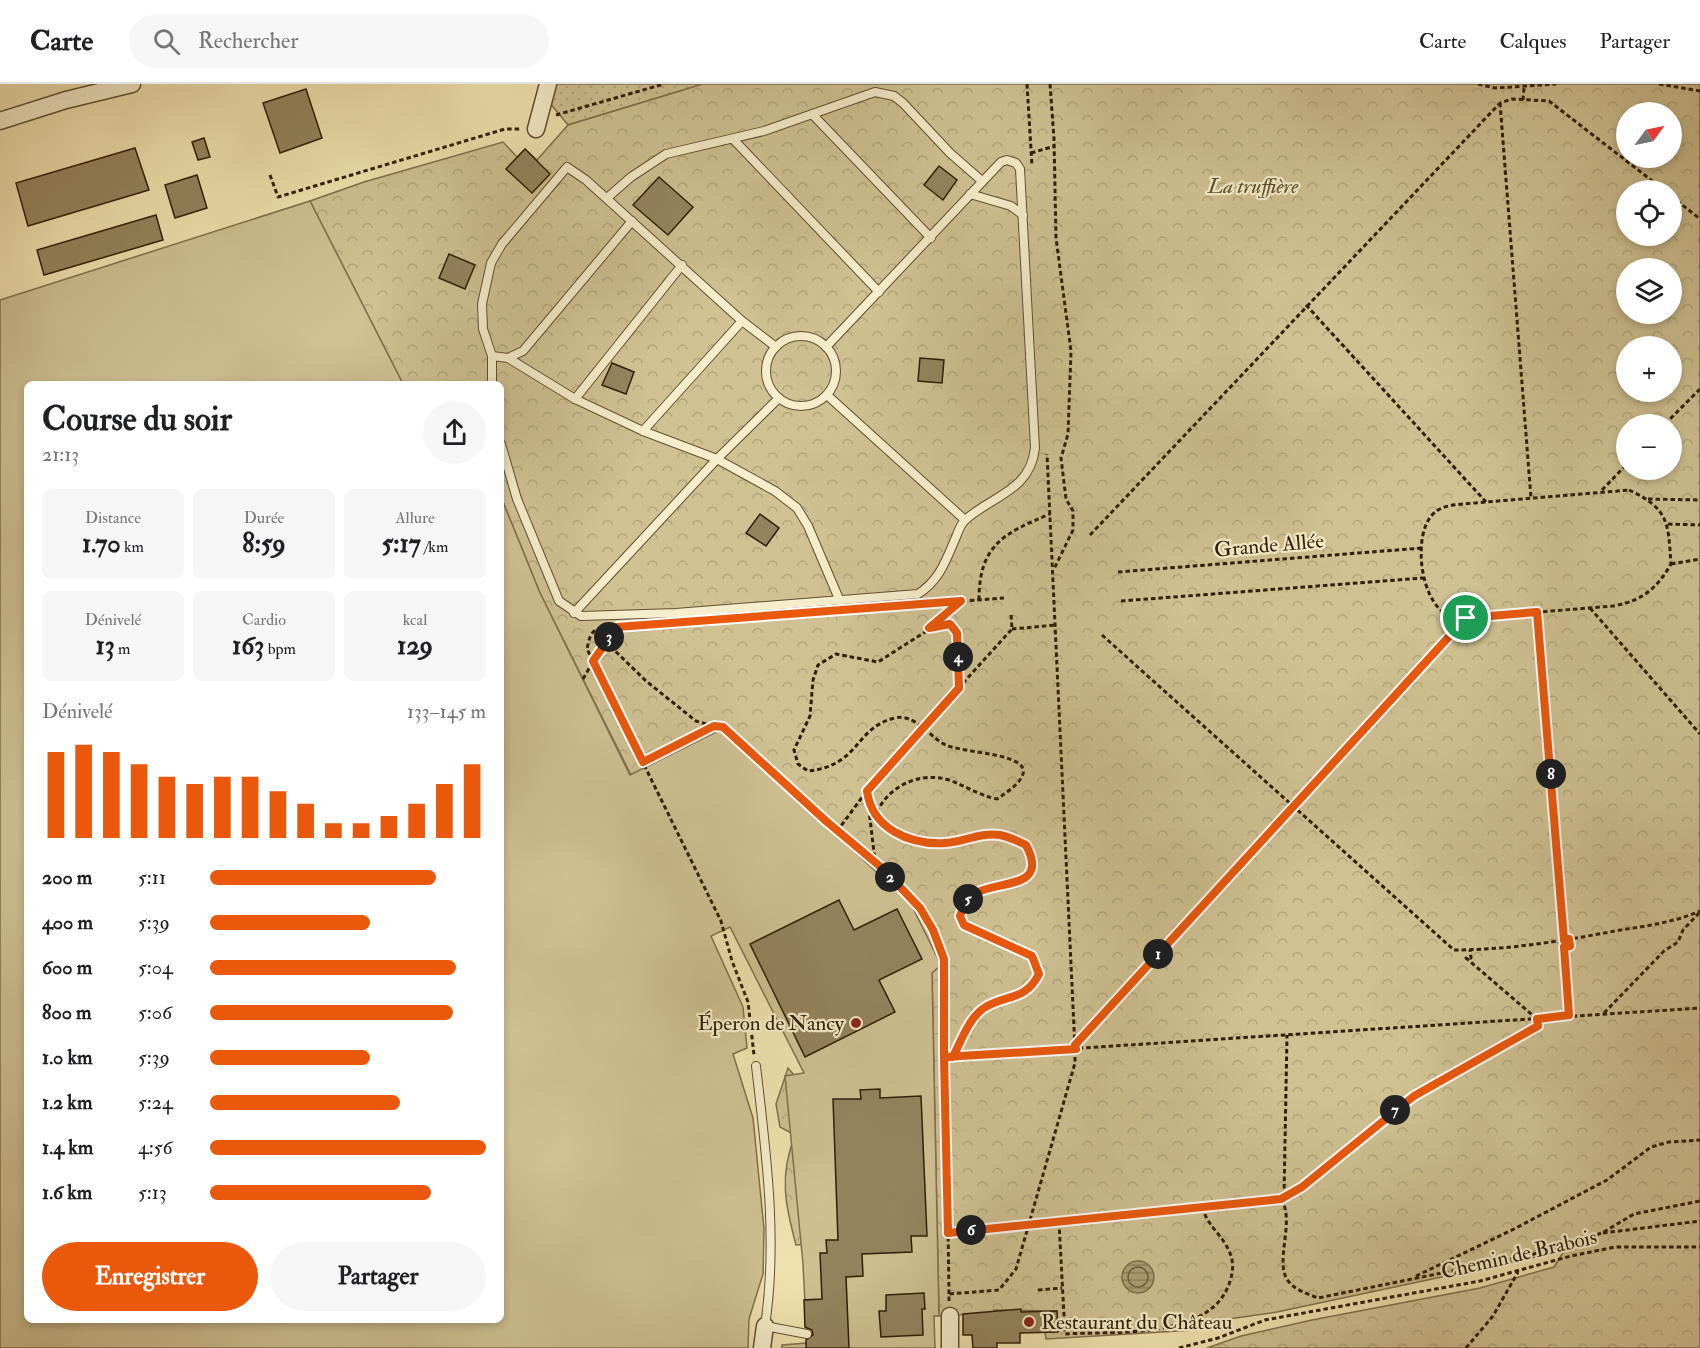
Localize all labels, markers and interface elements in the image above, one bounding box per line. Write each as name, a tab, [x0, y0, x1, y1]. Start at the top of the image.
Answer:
search box	[129, 14, 549, 68]
text: Carte	[30, 24, 93, 59]
icon: search	[150, 25, 183, 58]
text: Rechercher	[198, 27, 298, 55]
text: Carte	[1419, 28, 1466, 55]
text: Calques	[1499, 28, 1566, 55]
text: Partager	[1599, 28, 1670, 55]
north arrow	[1616, 102, 1682, 168]
map controls	[1616, 102, 1682, 480]
park label: La truffière	[1207, 173, 1299, 200]
button: locate	[1616, 180, 1682, 246]
button: layers	[1616, 258, 1682, 324]
button: +	[1616, 336, 1682, 402]
text: Course du soir	[42, 399, 232, 440]
button: share	[423, 401, 486, 464]
button: −	[1616, 414, 1682, 480]
text: 21:13	[42, 442, 79, 467]
text: Distance	[85, 508, 141, 528]
text: Durée	[244, 508, 284, 528]
text: Allure	[395, 508, 435, 528]
street label: Grande Allée	[1213, 527, 1325, 564]
text: 1.70	[82, 528, 121, 560]
text: 8:59	[242, 528, 286, 560]
text: 5:17	[382, 528, 421, 560]
text: km	[121, 537, 144, 557]
text: /km	[421, 537, 448, 557]
pin	[1440, 592, 1491, 643]
icon: arrive	[1449, 601, 1482, 634]
text: Dénivelé	[85, 610, 141, 630]
text: Cardio	[242, 610, 286, 630]
text: kcal	[403, 610, 427, 630]
pin: 3	[594, 622, 624, 652]
text: 3	[606, 627, 612, 647]
text: 13	[95, 630, 115, 662]
text: 163	[232, 630, 264, 662]
text: 129	[397, 630, 433, 662]
text: m	[115, 639, 131, 659]
text: bpm	[264, 639, 296, 659]
pin: 4	[943, 642, 973, 672]
text: 4	[954, 647, 962, 667]
text: Dénivelé	[42, 699, 112, 724]
text: 133–145 m	[407, 699, 486, 724]
pin: 8	[1536, 759, 1566, 789]
text: 8	[1547, 764, 1555, 784]
pin: 2	[875, 862, 905, 892]
text: 200 m	[42, 865, 92, 890]
text: 5:11	[138, 865, 166, 890]
text: 2	[886, 867, 894, 887]
pin: 5	[953, 884, 983, 914]
text: 5	[964, 889, 972, 909]
text: 400 m	[42, 910, 93, 935]
text: 5:39	[138, 910, 170, 935]
pin: 1	[1143, 939, 1173, 969]
text: 1	[1155, 944, 1161, 964]
text: 600 m	[42, 955, 92, 980]
text: 5:04	[138, 955, 173, 980]
text: 800 m	[42, 1000, 92, 1025]
text: 5:06	[138, 1000, 172, 1025]
place label: Éperon de Nancy	[697, 1010, 845, 1037]
marker: Éperon de Nancy	[849, 1016, 863, 1030]
text: 1.0 km	[42, 1045, 93, 1070]
text: 5:39	[138, 1045, 170, 1070]
text: 1.2 km	[42, 1090, 92, 1115]
text: 5:24	[138, 1090, 173, 1115]
pin: 7	[1380, 1095, 1410, 1125]
text: 7	[1391, 1100, 1399, 1120]
text: 1.4 km	[42, 1135, 93, 1160]
text: 4:56	[138, 1135, 173, 1160]
text: 1.6 km	[42, 1180, 92, 1205]
text: 5:13	[138, 1180, 167, 1205]
pin: 6	[956, 1215, 986, 1245]
text: 6	[967, 1220, 975, 1240]
street label: Chemin de Brabois	[1439, 1223, 1600, 1286]
button: Enregistrer	[42, 1242, 258, 1311]
button: Partager	[270, 1242, 486, 1311]
place label: Restaurant du Château	[1041, 1309, 1232, 1336]
marker: Restaurant du Château	[1022, 1315, 1036, 1329]

